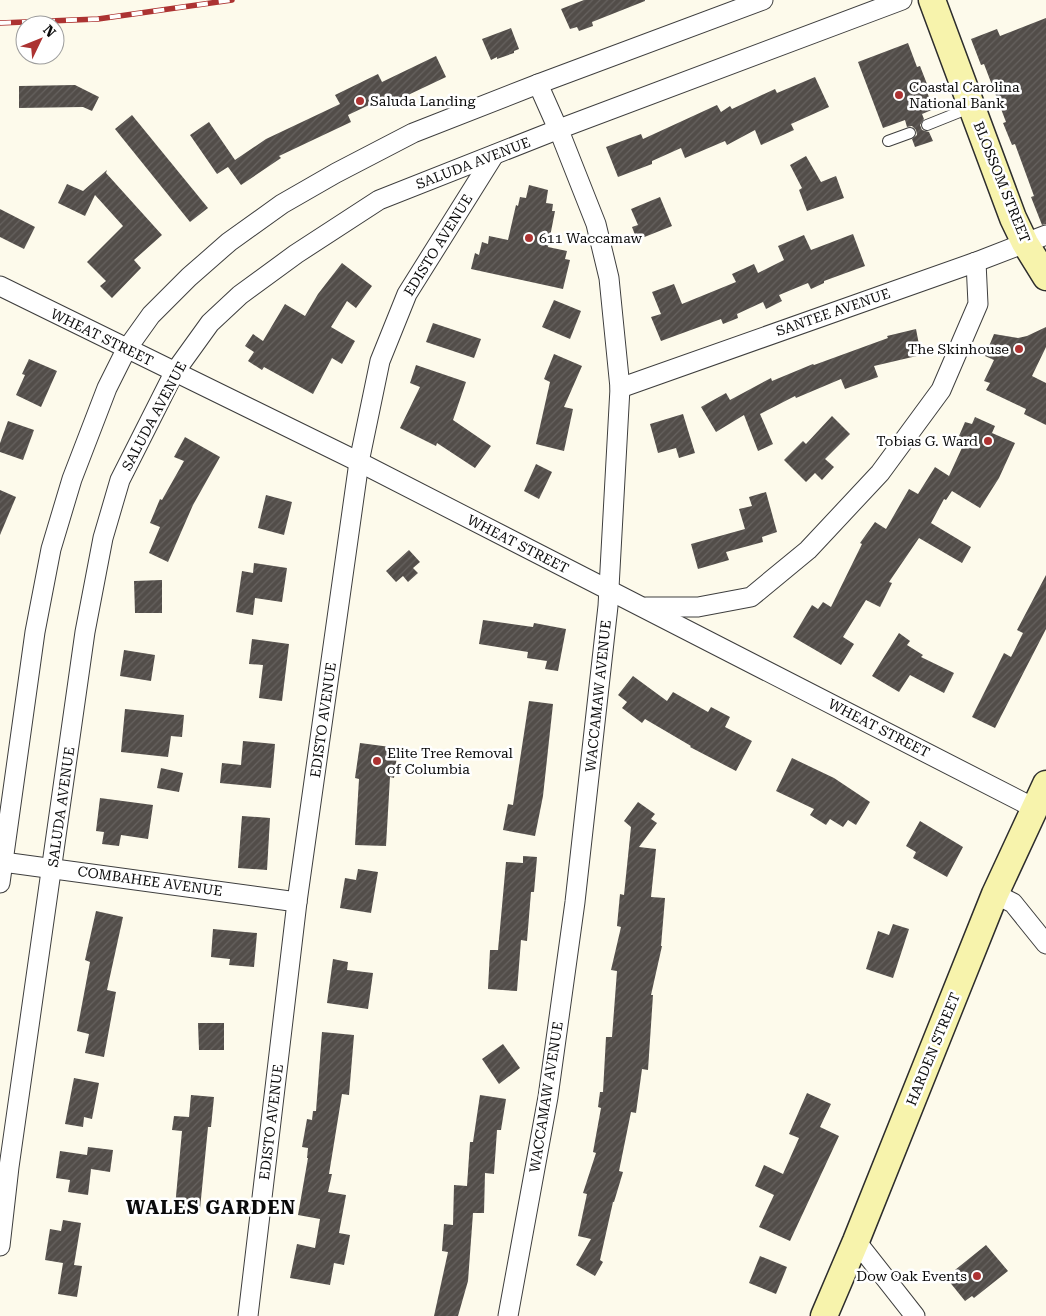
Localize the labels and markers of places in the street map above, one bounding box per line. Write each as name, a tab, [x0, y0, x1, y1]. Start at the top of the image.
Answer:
place label: Coastal Carolina National Bank	[909, 79, 1020, 111]
marker: Coastal Carolina National Bank	[893, 89, 905, 101]
place label: Saluda Landing	[370, 93, 475, 109]
marker: Saluda Landing	[354, 95, 366, 107]
place label: 611 Waccamaw	[539, 230, 642, 246]
marker: 611 Waccamaw	[523, 232, 535, 244]
place label: The Skinhouse	[908, 341, 1009, 357]
marker: The Skinhouse	[1013, 343, 1025, 355]
place label: Tobias G. Ward	[876, 433, 978, 449]
marker: Tobias G. Ward	[982, 435, 994, 447]
place label: Elite Tree Removal of Columbia	[387, 745, 514, 777]
marker: Elite Tree Removal of Columbia	[371, 755, 383, 767]
place label: Dow Oak Events	[856, 1268, 967, 1284]
marker: Dow Oak Events	[971, 1270, 983, 1282]

